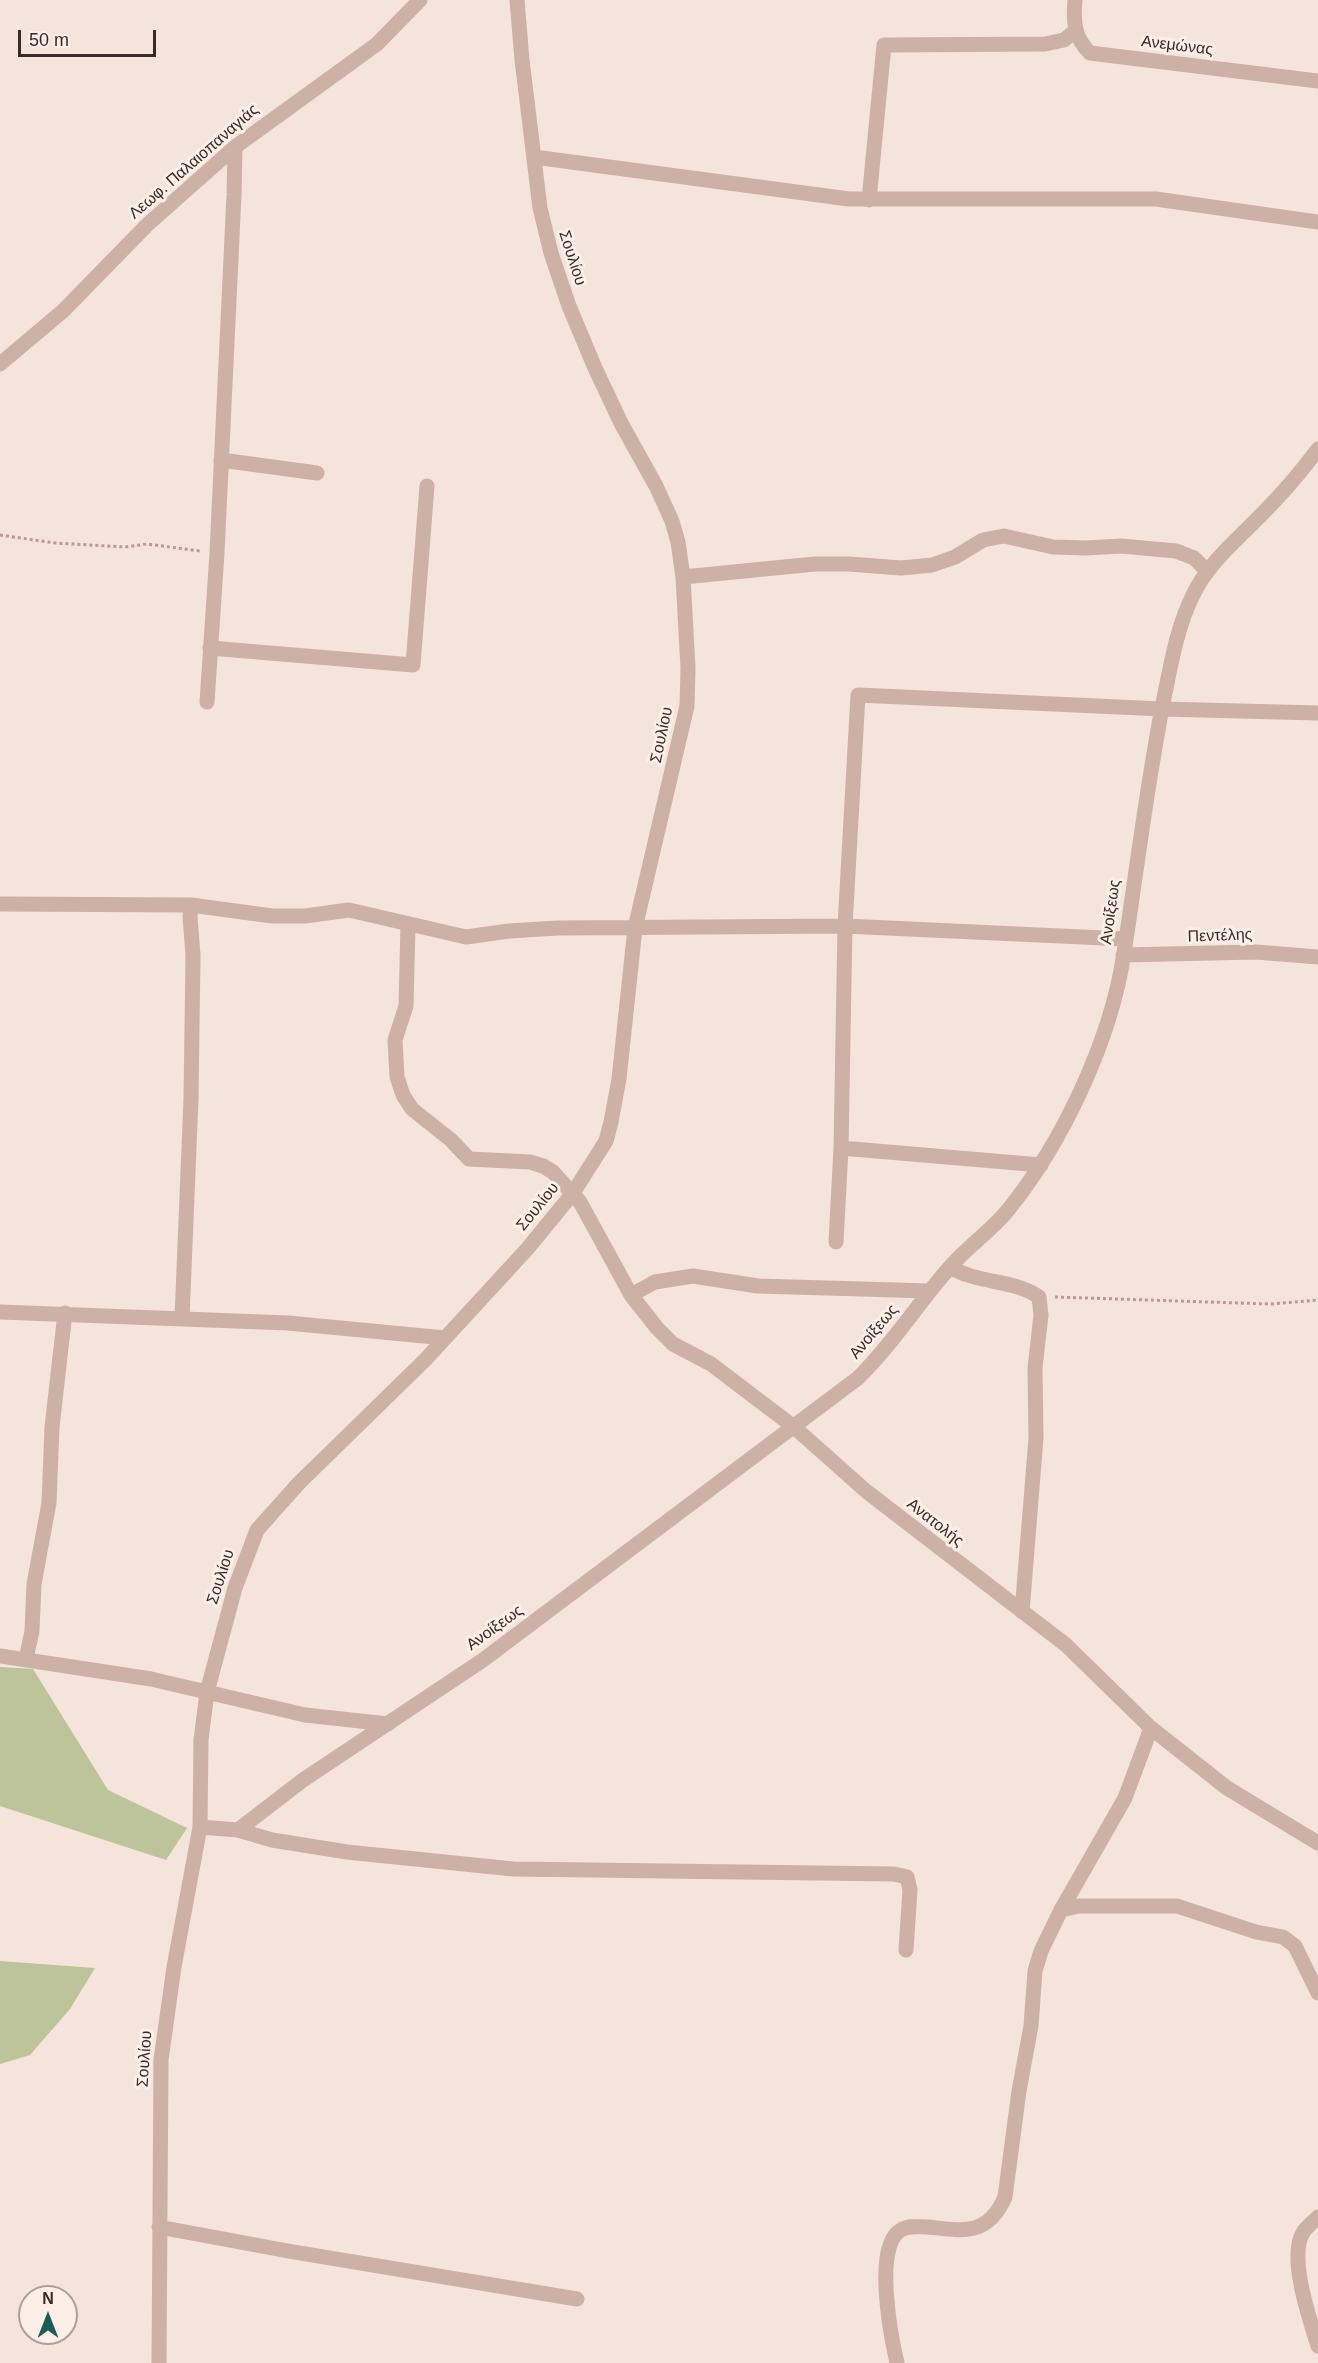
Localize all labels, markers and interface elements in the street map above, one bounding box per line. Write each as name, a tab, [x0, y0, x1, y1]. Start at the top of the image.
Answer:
scale bar	[21, 18, 159, 56]
text: 50 m	[29, 30, 69, 50]
street label: Ανεμώνας	[1140, 32, 1214, 60]
street label: Λεωφ. Παλαιοπαναγιάς	[125, 100, 263, 224]
street label: Σουλίου	[554, 228, 590, 288]
street label: Σουλίου	[647, 705, 677, 765]
street label: Ανοίξεως	[1097, 878, 1125, 946]
street label: Πεντέλης	[1187, 925, 1253, 947]
street label: Σουλίου	[513, 1179, 563, 1235]
street label: Ανοίξεως	[846, 1301, 902, 1363]
street label: Ανατολής	[903, 1495, 967, 1551]
street label: Σουλίου	[203, 1547, 239, 1607]
street label: Ανοίξεως	[463, 1601, 527, 1655]
street label: Σουλίου	[133, 2030, 157, 2088]
north arrow	[18, 2285, 78, 2345]
text: N	[42, 2290, 54, 2307]

